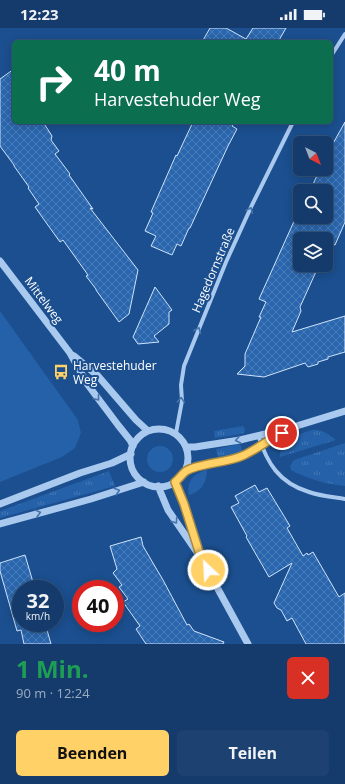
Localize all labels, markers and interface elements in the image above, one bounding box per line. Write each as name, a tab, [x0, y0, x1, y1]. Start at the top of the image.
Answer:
text: 12:23	[20, 4, 59, 24]
text: 40 m	[94, 51, 161, 89]
icon: right	[28, 56, 80, 108]
text: Harvestehuder Weg	[94, 87, 261, 111]
north arrow	[293, 136, 333, 176]
map controls	[293, 136, 333, 272]
button: search	[293, 184, 333, 224]
one-way arrow	[245, 207, 253, 214]
street label: Hagedornstraße	[187, 224, 239, 315]
button: layers	[293, 232, 333, 272]
street label: Mittelweg	[21, 273, 68, 327]
one-way arrow	[194, 326, 202, 333]
place label: Harvestehuder Weg	[73, 357, 157, 388]
bus stop icon: Harvestehuder Weg	[52, 363, 70, 381]
one-way arrow	[93, 394, 100, 401]
one-way arrow	[177, 397, 186, 403]
pin	[265, 416, 299, 450]
icon: arrive	[271, 422, 293, 444]
one-way arrow	[235, 435, 241, 443]
one-way arrow	[114, 487, 121, 496]
one-way arrow	[34, 509, 41, 518]
one-way arrow	[170, 517, 178, 524]
position arrow	[187, 549, 229, 591]
speed limit sign: 40	[72, 580, 124, 632]
text: 32	[27, 587, 49, 614]
text: km/h	[26, 609, 50, 623]
text: 1 Min.	[16, 652, 89, 685]
button: close	[287, 657, 329, 699]
text: 90 m · 12:24	[16, 684, 90, 702]
button: Beenden	[16, 730, 169, 776]
button: Teilen	[177, 730, 329, 776]

